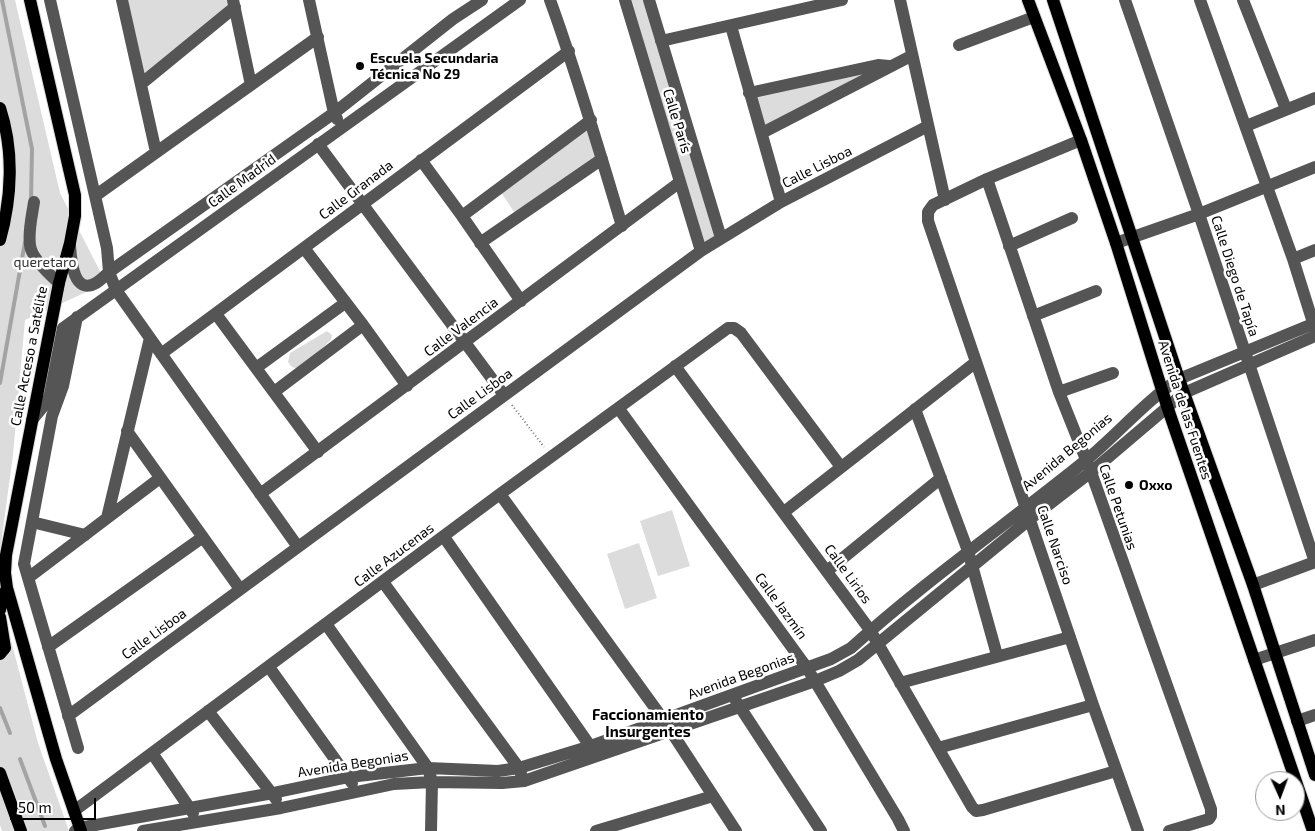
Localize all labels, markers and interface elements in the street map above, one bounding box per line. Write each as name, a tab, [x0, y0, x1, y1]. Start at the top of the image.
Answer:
place label: Escuela Secundaria Técnica No 29	[370, 50, 499, 82]
marker: Escuela Secundaria Técnica No 29	[354, 60, 366, 72]
street label: Calle París	[659, 87, 695, 155]
street label: Calle Lisboa	[779, 142, 855, 192]
street label: Calle Madrid	[205, 151, 279, 211]
street label: Calle Granada	[316, 157, 396, 223]
street label: Calle Diego de Tapía	[1208, 213, 1262, 339]
park label: queretaro	[14, 254, 76, 270]
street label: Calle Acceso a Satélite	[7, 285, 51, 427]
street label: Calle Valencia	[421, 294, 501, 360]
street label: Avenida de las Fuentes	[1155, 338, 1215, 482]
street label: Calle Lisboa	[444, 365, 516, 423]
street label: Avenida Begonias	[1019, 410, 1115, 494]
street label: Calle Petunias	[1095, 462, 1141, 552]
place label: Oxxo	[1139, 477, 1173, 493]
marker: Oxxo	[1123, 479, 1135, 491]
street label: Calle Narciso	[1034, 503, 1076, 587]
street label: Calle Azucenas	[351, 520, 437, 590]
street label: Calle Lirios	[821, 541, 875, 607]
street label: Calle Jazmín	[751, 569, 811, 643]
street label: Calle Lisboa	[118, 605, 190, 663]
street label: Avenida Begonias	[685, 649, 797, 703]
district label: Faccionamiento Insurgentes	[592, 706, 704, 741]
street label: Avenida Begonias	[296, 747, 410, 781]
north arrow	[1255, 771, 1305, 821]
scale bar	[12, 788, 99, 820]
text: 50 m	[18, 798, 52, 816]
text: N	[1275, 802, 1286, 819]

